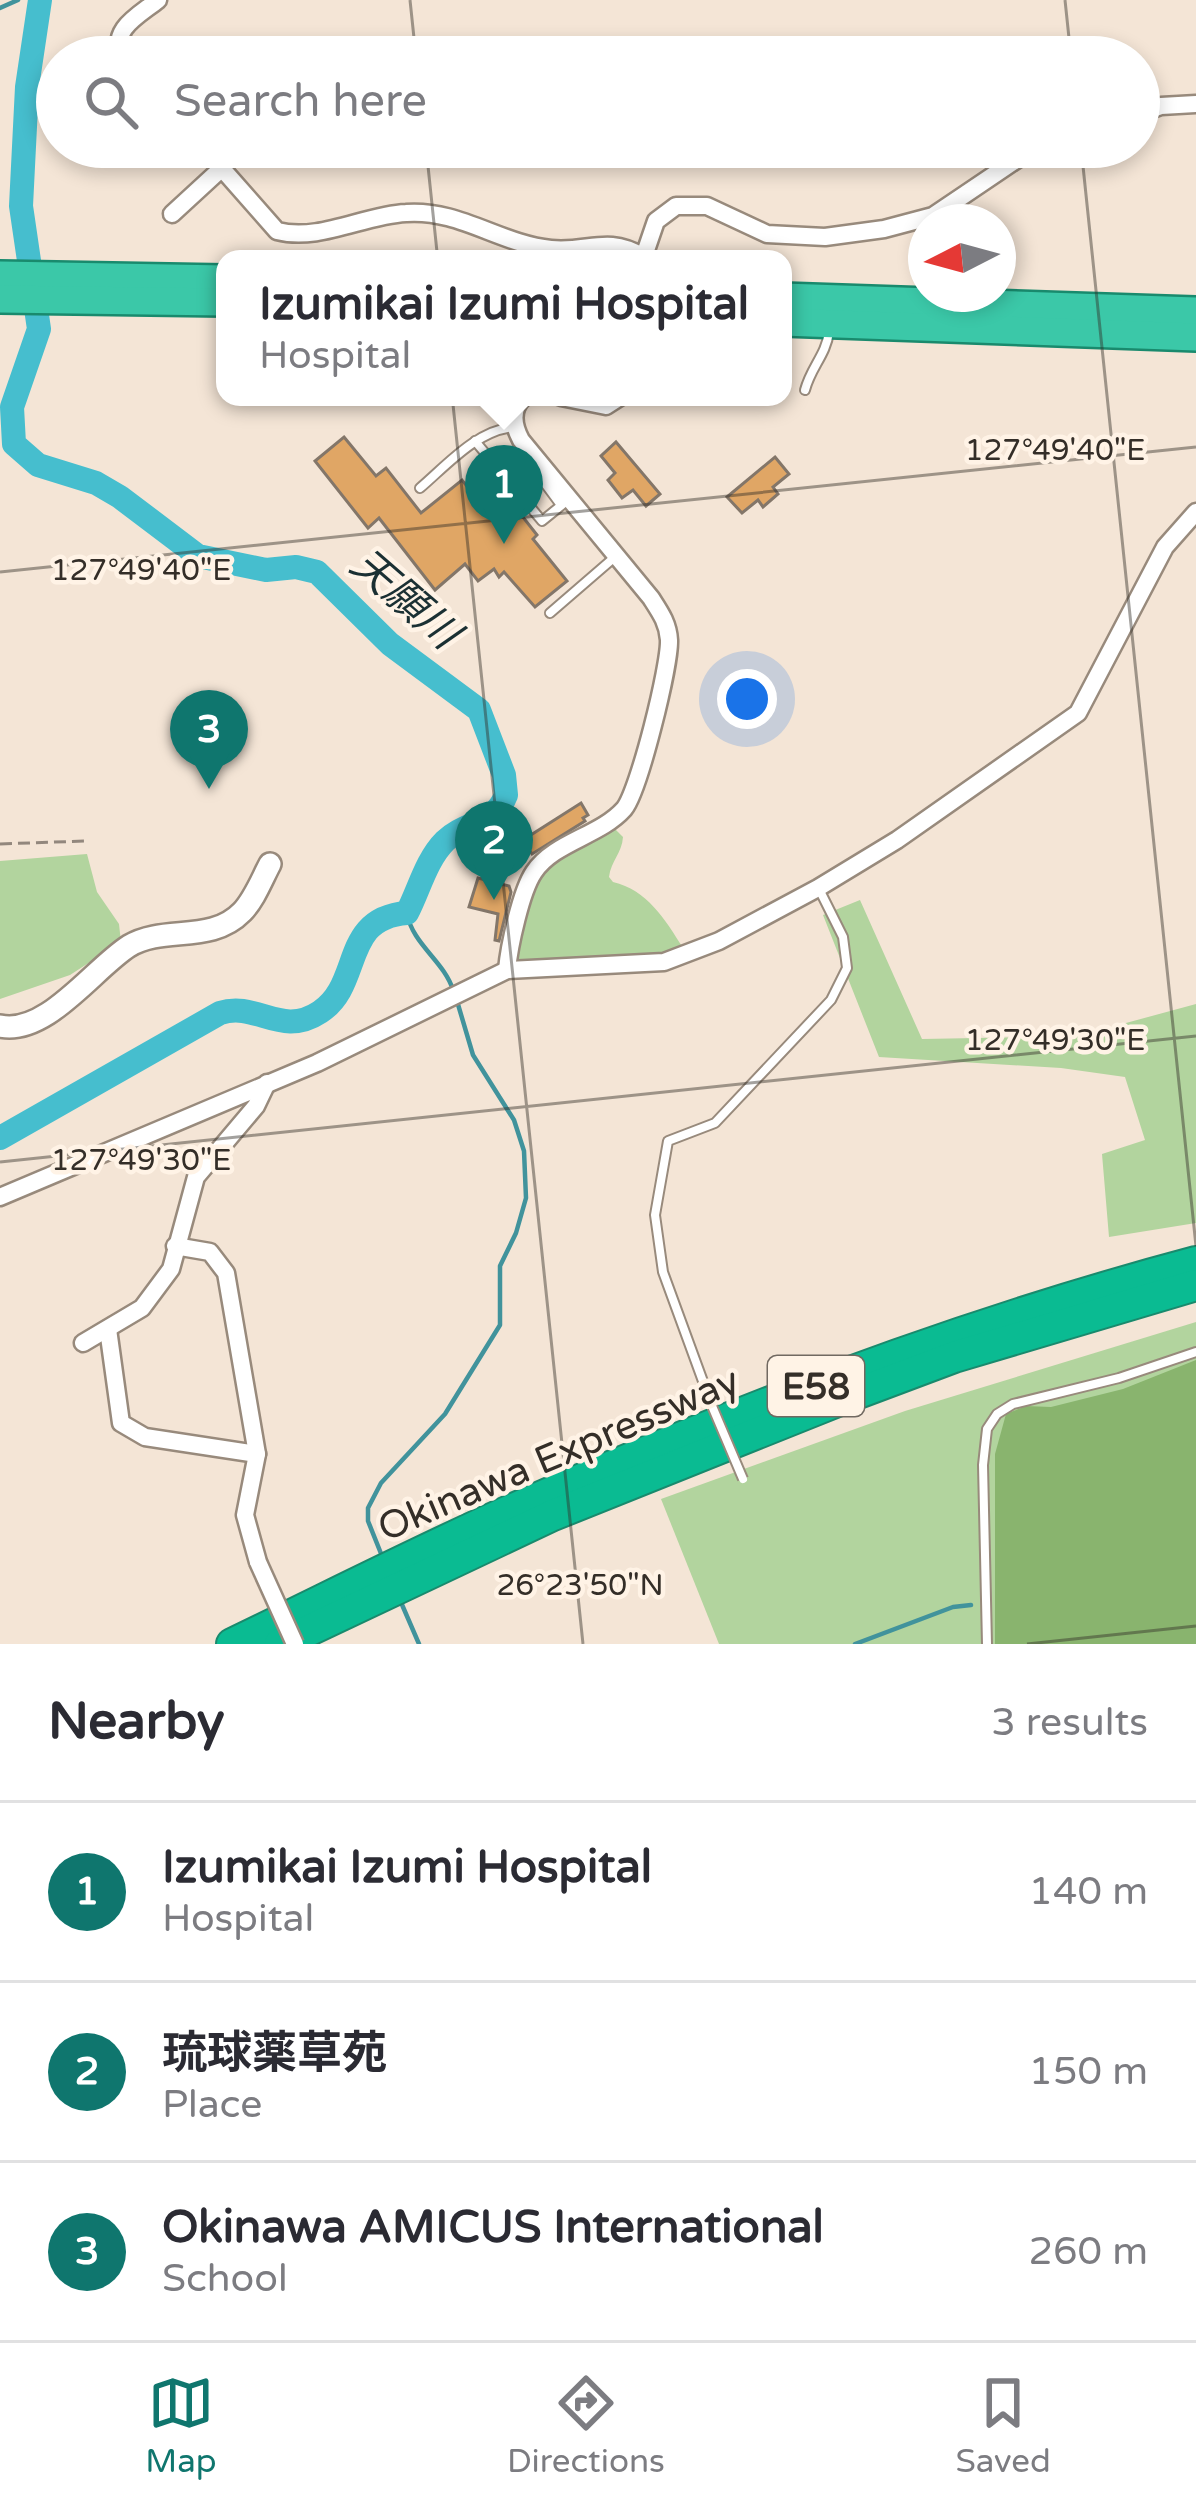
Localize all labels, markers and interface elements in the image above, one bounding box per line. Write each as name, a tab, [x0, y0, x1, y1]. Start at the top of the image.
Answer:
search box	[36, 36, 1160, 168]
icon: search	[78, 69, 144, 135]
text: Search here	[174, 75, 427, 129]
north arrow	[908, 204, 1016, 312]
popup	[216, 250, 792, 406]
text: Izumikai Izumi Hospital	[259, 278, 749, 332]
text: Hospital	[259, 332, 411, 379]
text: 127°49'40"E	[965, 432, 1145, 469]
pin: 1	[465, 445, 543, 544]
water label: 天願川	[341, 539, 472, 662]
text: 127°49'40"E	[51, 552, 231, 589]
your location	[717, 669, 777, 729]
pin: 3	[170, 690, 248, 789]
pin: 2	[455, 801, 533, 900]
text: 127°49'30"E	[965, 1022, 1145, 1059]
text: 127°49'30"E	[51, 1142, 231, 1179]
road number: E58	[768, 1356, 864, 1416]
street label: Okinawa Expressway	[371, 1357, 746, 1552]
text: 26°23'50"N	[496, 1567, 664, 1604]
text: Nearby	[48, 1691, 225, 1753]
text: 3 results	[991, 1699, 1148, 1746]
text: Izumikai Izumi Hospital	[162, 1841, 652, 1895]
text: 1	[75, 1868, 99, 1915]
text: 140 m	[1029, 1868, 1148, 1915]
text: Hospital	[162, 1895, 314, 1942]
text: 琉球薬草苑	[162, 2027, 387, 2081]
text: 2	[75, 2048, 99, 2095]
text: 150 m	[1029, 2048, 1148, 2095]
text: Place	[162, 2081, 262, 2128]
text: Okinawa AMICUS International	[162, 2201, 824, 2255]
text: 3	[75, 2228, 99, 2275]
text: 260 m	[1029, 2228, 1148, 2275]
text: School	[162, 2255, 288, 2302]
tab: Map	[145, 2370, 217, 2481]
tab: Directions	[507, 2370, 665, 2481]
tab: Saved	[955, 2370, 1051, 2481]

